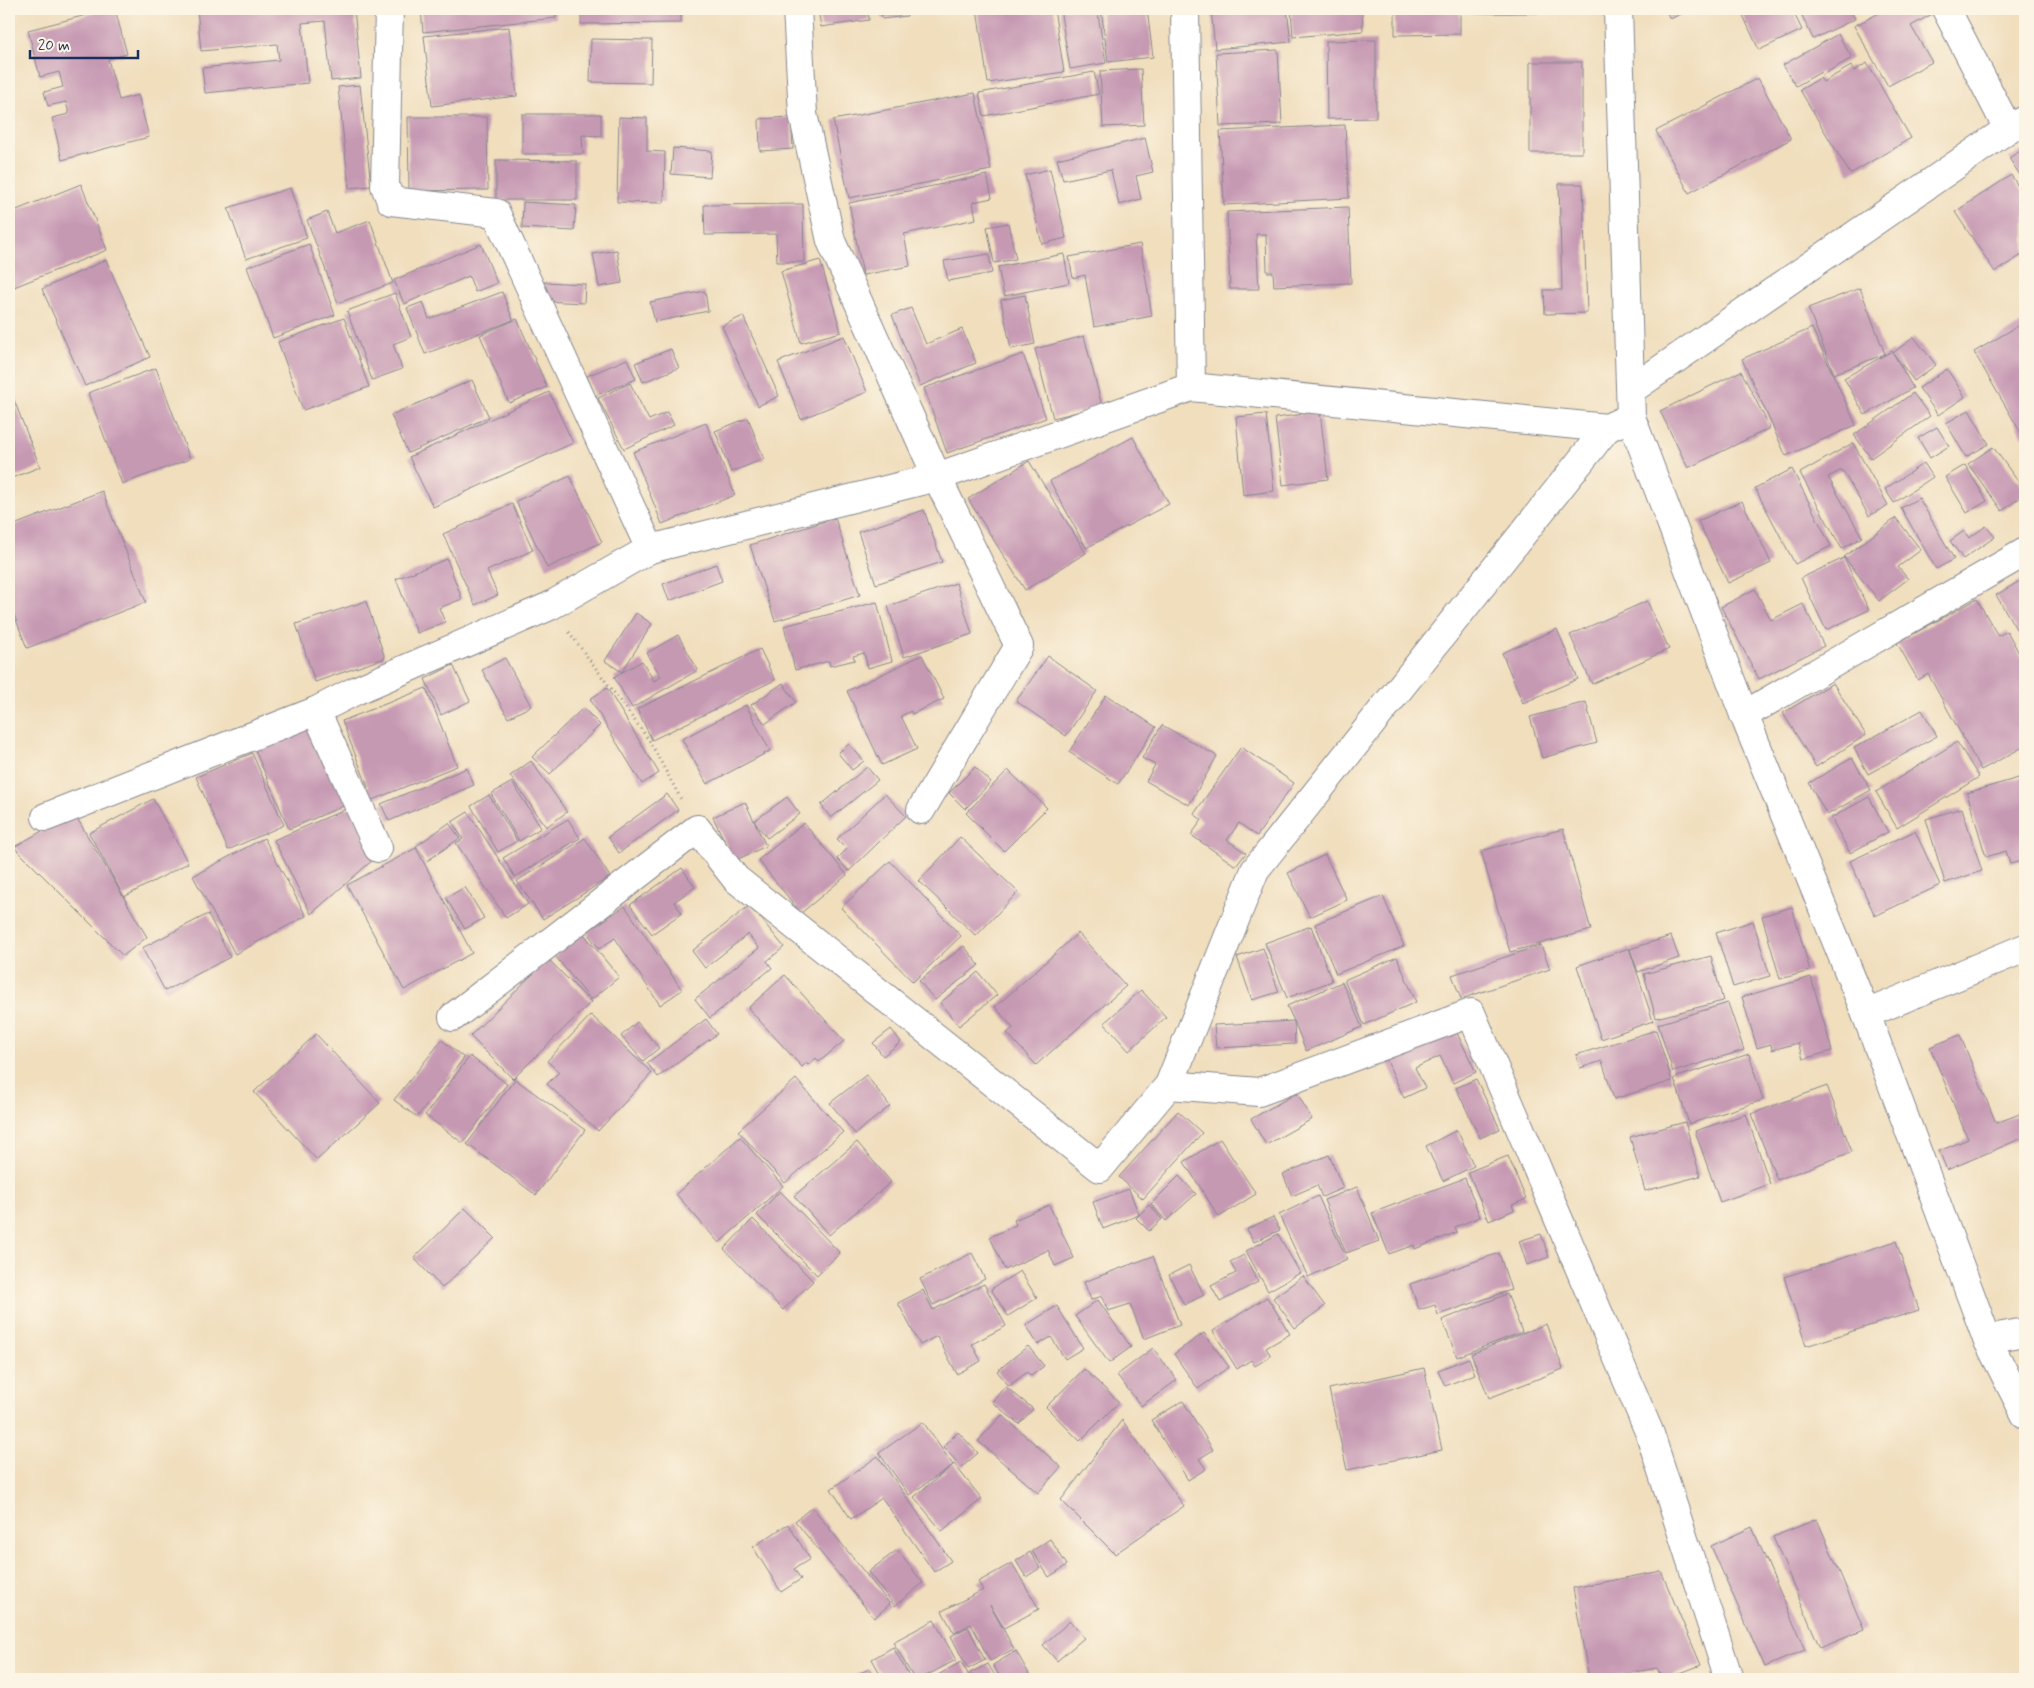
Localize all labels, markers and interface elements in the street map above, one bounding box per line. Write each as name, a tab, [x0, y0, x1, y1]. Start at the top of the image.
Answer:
scale bar	[30, 28, 138, 60]
text: 20 m	[38, 36, 70, 56]

